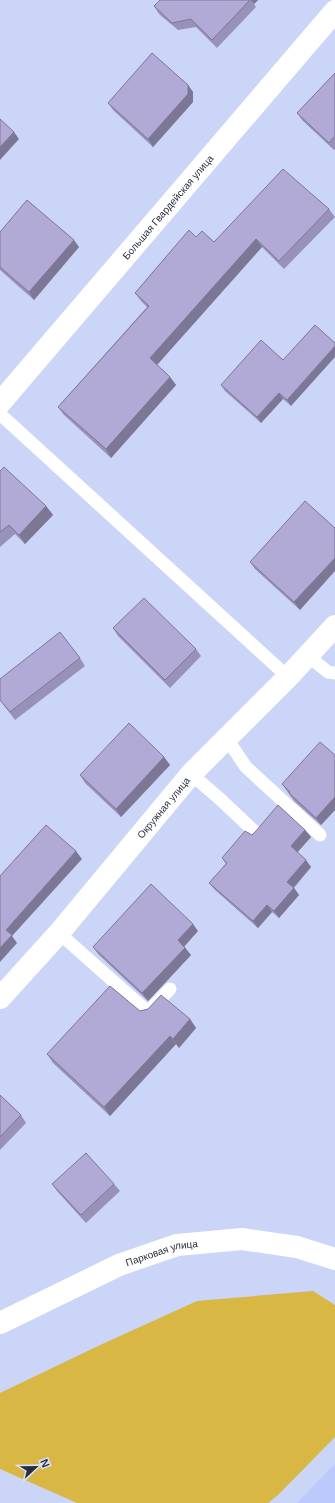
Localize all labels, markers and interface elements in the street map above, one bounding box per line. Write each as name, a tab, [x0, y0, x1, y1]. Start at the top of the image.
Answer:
street label: Большая Гвардейская улица	[120, 152, 215, 261]
street label: Окружная улица	[135, 774, 192, 840]
street label: Парковая улица	[124, 1238, 199, 1268]
north arrow	[16, 1447, 56, 1487]
text: N	[38, 1457, 52, 1469]

